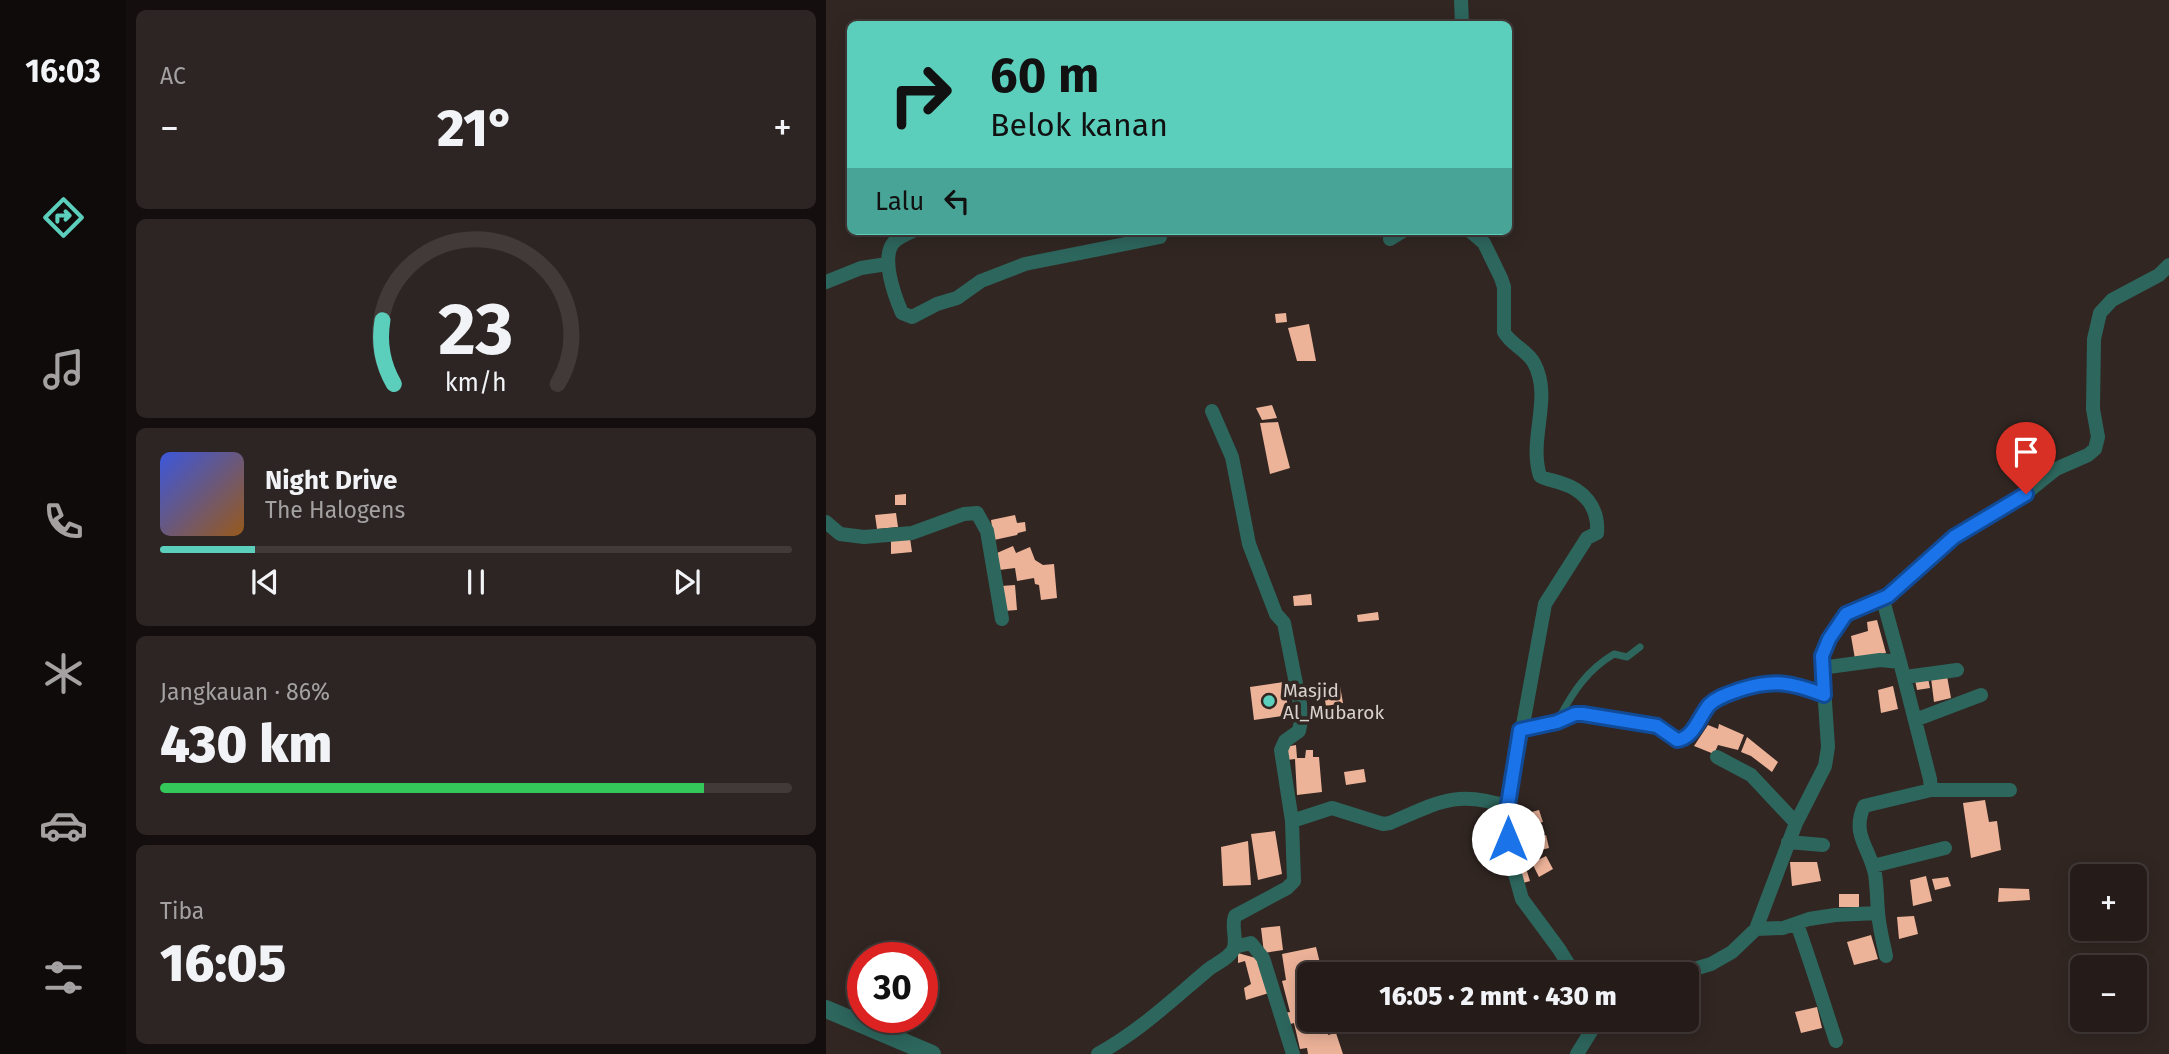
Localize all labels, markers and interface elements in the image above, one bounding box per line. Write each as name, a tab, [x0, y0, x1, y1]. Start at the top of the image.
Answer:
text: 60 m	[990, 46, 1099, 105]
icon: right	[875, 49, 966, 140]
text: 16:03	[25, 52, 101, 90]
text: AC	[160, 62, 186, 90]
text: 21°	[437, 97, 515, 160]
text: −	[160, 105, 179, 151]
text: +	[773, 105, 792, 151]
text: Belok kanan	[990, 106, 1168, 144]
icon: left	[938, 182, 976, 220]
text: Lalu	[875, 186, 924, 217]
icon: directions	[39, 193, 88, 242]
text: 23	[438, 287, 514, 374]
icon: music	[39, 345, 88, 394]
text: km/h	[445, 368, 507, 398]
pin	[1996, 422, 2056, 494]
icon: arrive	[2007, 433, 2045, 471]
text: Night Drive	[265, 465, 397, 496]
text: The Halogens	[265, 496, 405, 524]
icon: phone	[39, 497, 88, 546]
icon: previous	[246, 563, 284, 601]
icon: pause	[457, 563, 495, 601]
icon: next	[668, 563, 706, 601]
icon: climate	[39, 649, 88, 698]
text: Jangkauan · 86%	[160, 678, 330, 706]
place label: Masjid Al_Mubarok	[1283, 679, 1384, 724]
marker: Masjid Al_Mubarok	[1261, 693, 1277, 709]
text: 430 km	[160, 713, 332, 776]
icon: car	[39, 801, 88, 850]
position arrow	[1471, 802, 1545, 876]
map controls	[2070, 864, 2147, 1032]
button: +	[2070, 864, 2147, 941]
text: Tiba	[160, 897, 204, 925]
text: 16:05	[160, 932, 286, 995]
speed limit sign: 30	[847, 942, 938, 1033]
icon: filters	[39, 953, 88, 1002]
button: −	[2070, 955, 2147, 1032]
text: 16:05 · 2 mnt · 430 m	[1379, 981, 1617, 1012]

